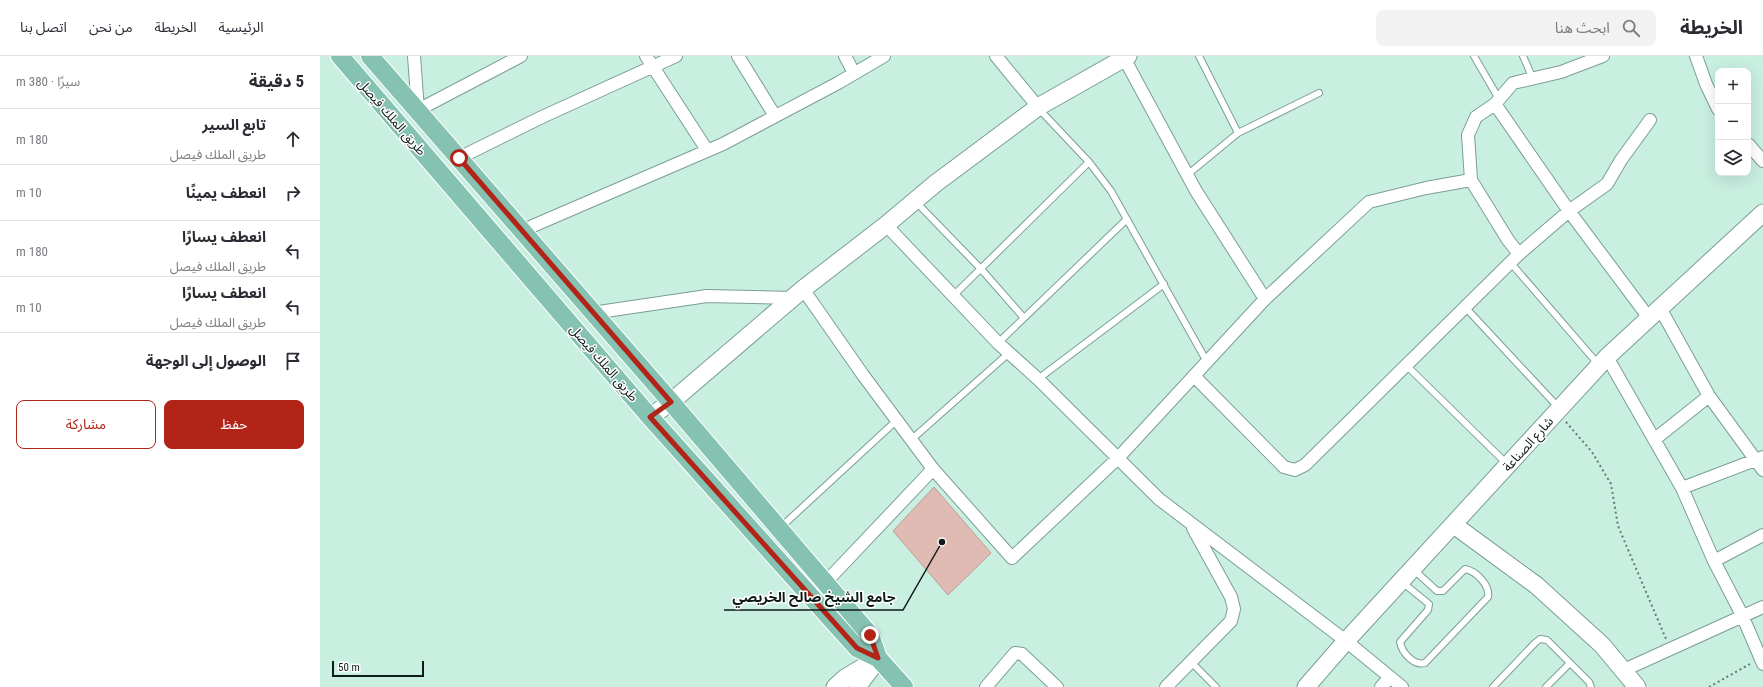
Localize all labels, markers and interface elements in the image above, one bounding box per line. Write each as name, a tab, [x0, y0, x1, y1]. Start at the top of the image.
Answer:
search box	[1376, 10, 1656, 46]
text: الخريطة	[1680, 16, 1743, 39]
icon: search	[1620, 17, 1642, 39]
text: اتصل بنا	[20, 19, 67, 35]
text: من نحن	[89, 19, 133, 35]
text: الخريطة	[155, 19, 197, 35]
text: الرئيسية	[219, 19, 264, 35]
text: ابحث هنا	[1555, 19, 1610, 37]
map controls	[1715, 68, 1751, 176]
button: +	[1715, 68, 1751, 104]
text: 5 دقيقة	[249, 71, 304, 91]
text: سيرًا · 380 m	[16, 74, 80, 89]
street label: طريق الملك فيصل	[354, 76, 429, 159]
button: −	[1715, 104, 1751, 140]
text: تابع السير	[202, 116, 266, 134]
icon: ahead	[282, 128, 304, 150]
text: 180 m	[16, 132, 48, 147]
button: layers	[1715, 140, 1751, 176]
text: طريق الملك فيصل	[170, 147, 266, 162]
route start	[450, 149, 468, 167]
icon: right	[282, 182, 304, 204]
text: انعطف يمينًا	[186, 184, 266, 202]
text: 10 m	[16, 185, 42, 200]
text: انعطف يسارًا	[182, 228, 266, 246]
icon: left	[282, 240, 304, 262]
text: 180 m	[16, 244, 48, 259]
text: طريق الملك فيصل	[170, 259, 266, 274]
text: انعطف يسارًا	[182, 284, 266, 302]
icon: left	[282, 296, 304, 318]
text: 10 m	[16, 300, 42, 315]
text: طريق الملك فيصل	[170, 315, 266, 330]
street label: طريق الملك فيصل	[566, 322, 641, 405]
icon: arrive	[282, 350, 304, 372]
text: الوصول إلى الوجهة	[146, 352, 266, 370]
button: مشاركة	[16, 400, 156, 449]
button: حفظ	[164, 400, 304, 449]
street label: شارع الصناعة	[1500, 414, 1559, 476]
callout: جامع الشيخ صالح الخريصي	[724, 584, 903, 610]
text: جامع الشيخ صالح الخريصي	[732, 589, 896, 608]
route end	[861, 626, 879, 644]
scale bar	[332, 659, 424, 678]
text: 50 m	[338, 661, 360, 674]

